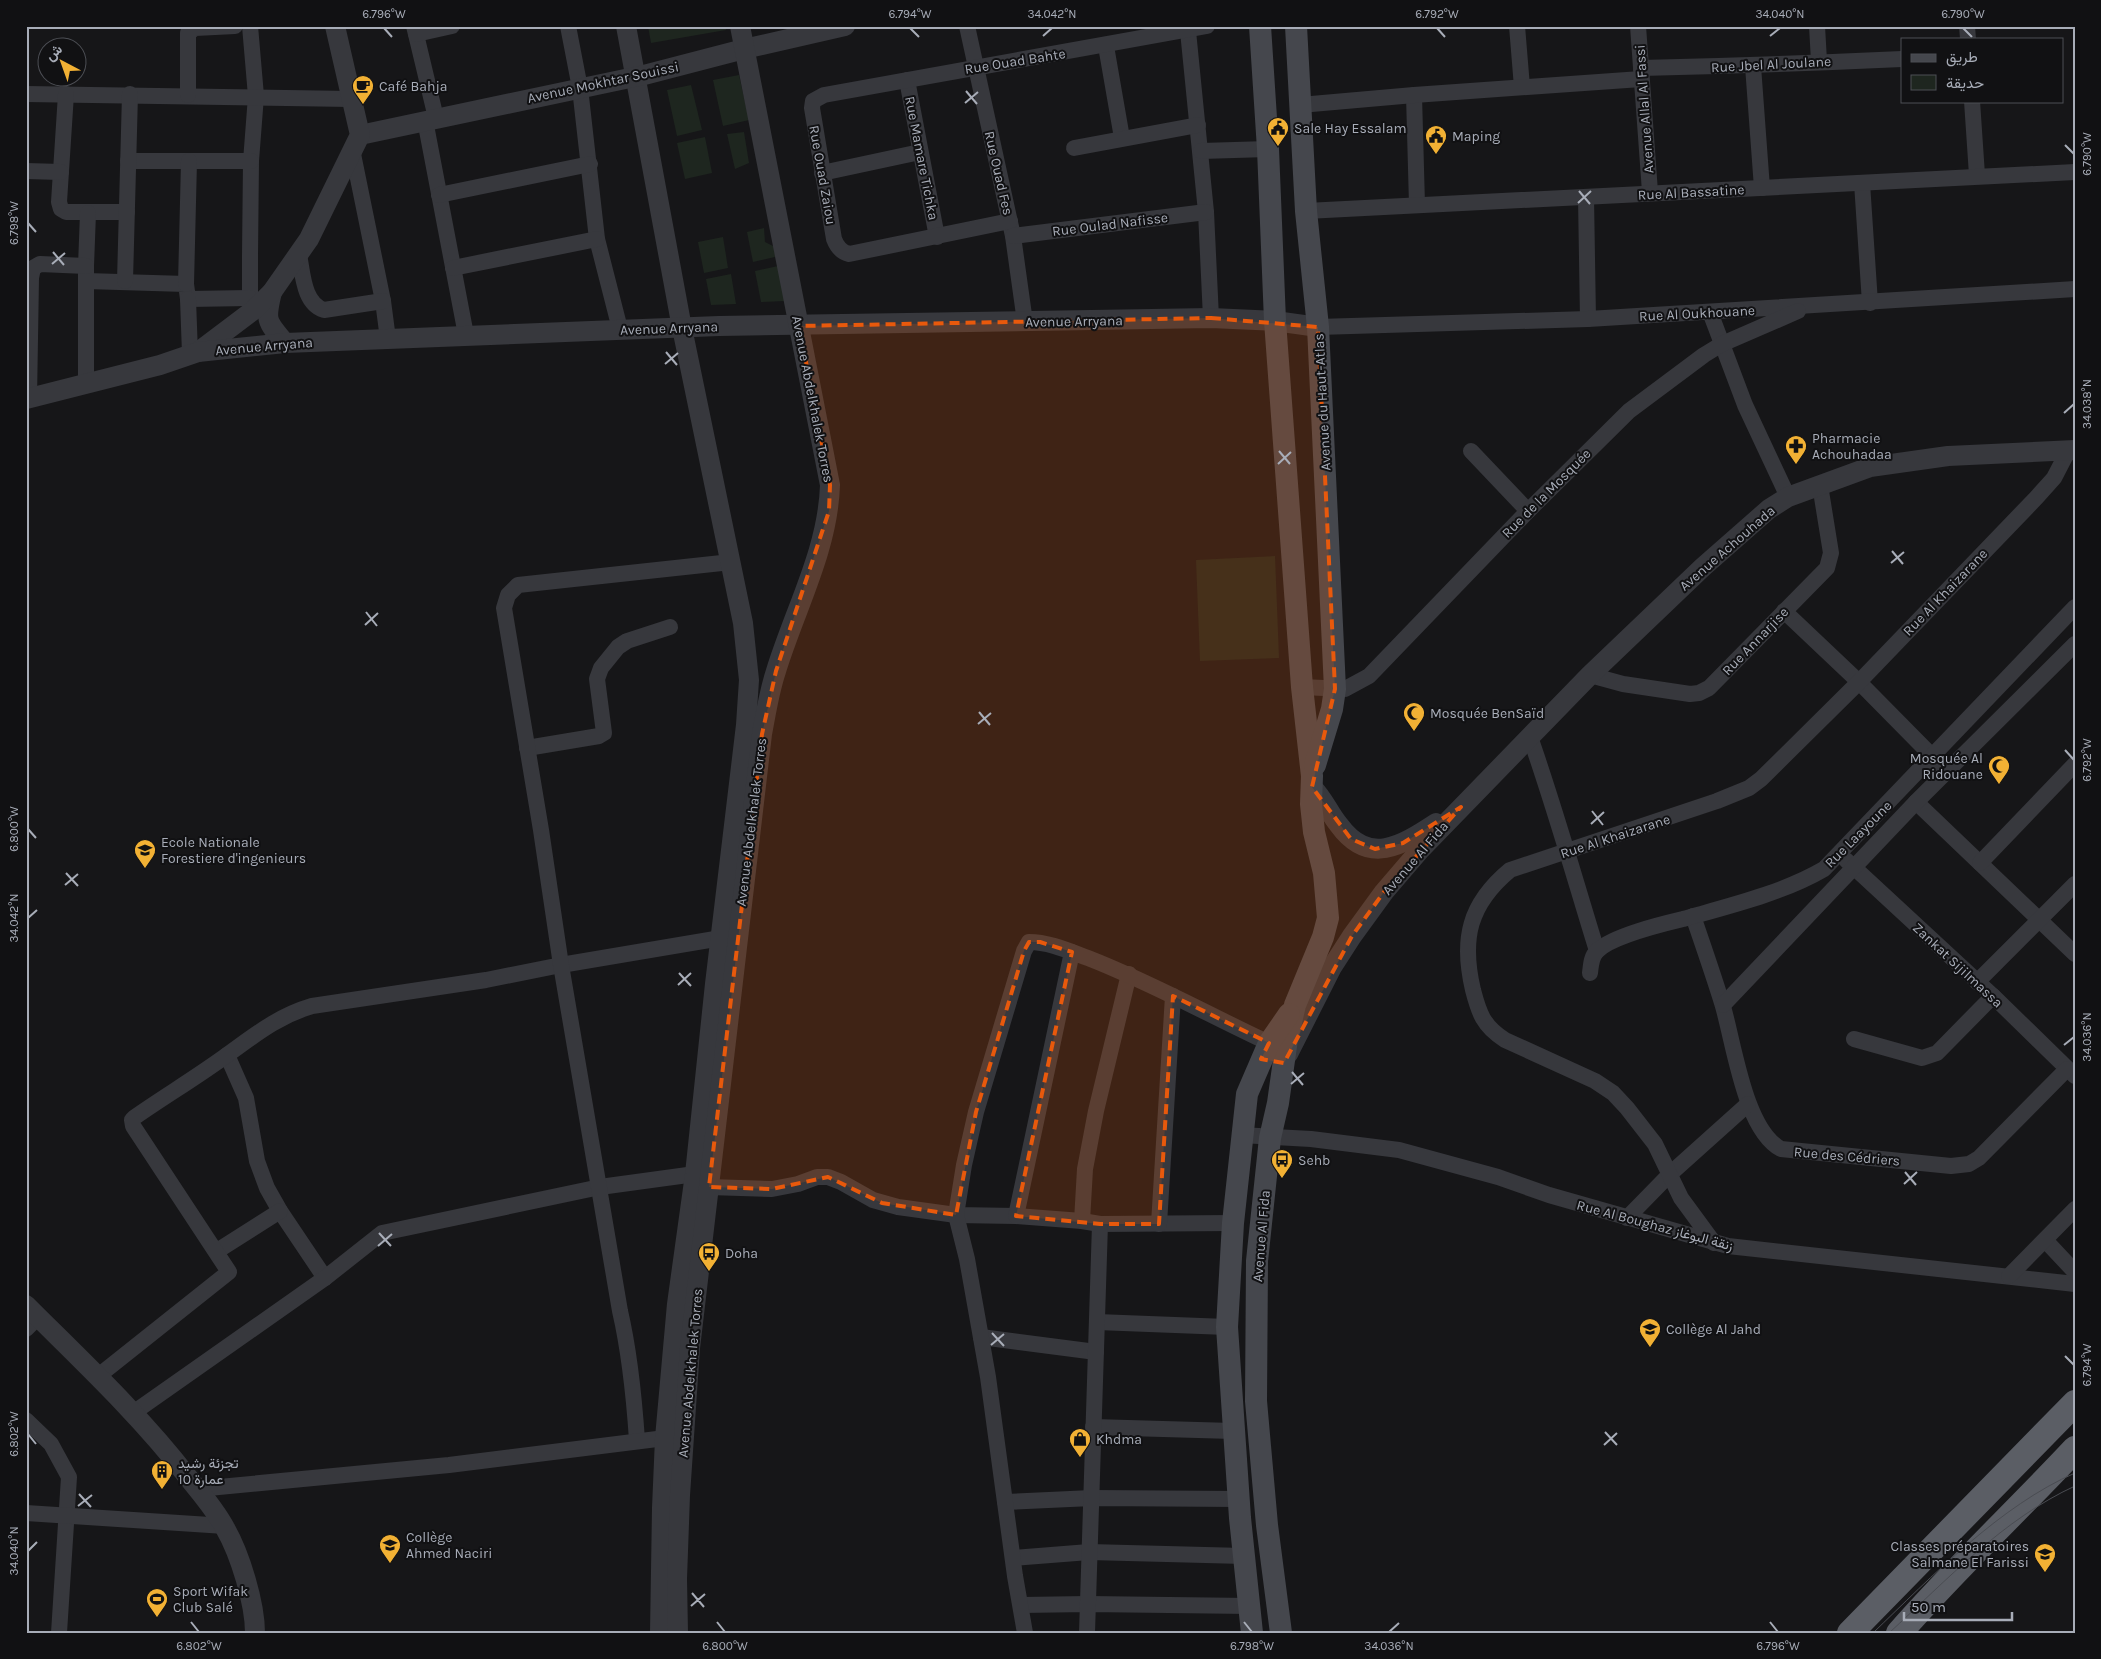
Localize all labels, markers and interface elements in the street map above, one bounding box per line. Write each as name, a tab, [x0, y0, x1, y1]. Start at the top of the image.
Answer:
text: 6.796°W	[362, 7, 406, 21]
text: 6.794°W	[888, 7, 932, 21]
text: 34.042°N	[1027, 7, 1077, 21]
text: 6.792°W	[1415, 7, 1459, 21]
text: 34.040°N	[1755, 7, 1805, 21]
text: 6.790°W	[1941, 7, 1985, 21]
north arrow	[38, 38, 88, 88]
legend	[1901, 38, 2064, 102]
text: ش	[42, 41, 66, 65]
street label: Avenue Allal Al Fassi	[1632, 44, 1657, 174]
street label: Rue Ouad Bahte	[964, 45, 1067, 78]
text: طريق	[1946, 48, 1978, 67]
street label: Rue Jbel Al Joulane	[1711, 53, 1832, 76]
street label: Avenue Mokhtar Souissi	[526, 58, 680, 107]
cafe icon: Café Bahja	[351, 74, 375, 105]
text: حديقة	[1946, 74, 1984, 92]
place label: Café Bahja	[379, 78, 448, 95]
street label: Rue Mamare Tichka	[901, 95, 942, 222]
public building icon: Sale Hay Essalam	[1266, 116, 1290, 147]
place label: Sale Hay Essalam	[1294, 120, 1407, 137]
street label: Rue Ouad Zaiou	[805, 124, 840, 226]
public building icon: Maping	[1424, 124, 1448, 155]
place label: Maping	[1452, 128, 1500, 145]
street label: Rue Ouad Fes	[981, 129, 1016, 217]
text: 6.790°W	[2080, 132, 2094, 176]
street label: Rue Al Bassatine	[1637, 181, 1745, 204]
text: 6.798°W	[7, 201, 21, 245]
street label: Rue Oulad Nafisse	[1051, 209, 1169, 240]
street label: Rue Al Oukhouane	[1639, 302, 1755, 325]
street label: Avenue Arryana	[1025, 312, 1123, 331]
street label: Avenue Abdelkhalek Torres	[788, 314, 837, 484]
street label: Avenue Arryana	[620, 318, 718, 339]
street label: Avenue du Haut-Atlas	[1310, 333, 1335, 471]
street label: Avenue Arryana	[215, 334, 314, 359]
text: 34.038°N	[2080, 379, 2094, 429]
place label: Pharmacie Achouhadaa	[1812, 430, 1892, 463]
pharmacy icon: Pharmacie Achouhadaa	[1784, 434, 1808, 465]
street label: Rue de la Mosquée	[1498, 445, 1595, 542]
street label: Avenue Achouhada	[1676, 502, 1779, 595]
street label: Rue Al Khaizarane	[1899, 545, 1991, 639]
street label: Rue Annarjise	[1719, 604, 1792, 679]
mosque icon: Mosquée BenSaïd	[1402, 701, 1426, 732]
place label: Mosquée BenSaïd	[1430, 705, 1544, 722]
street label: Avenue Abdelkhalek Torres	[733, 737, 770, 907]
text: 6.792°W	[2080, 738, 2094, 782]
place label: Mosquée Al Ridouane	[1910, 750, 1983, 783]
mosque icon: Mosquée Al Ridouane	[1987, 754, 2011, 785]
street label: Rue Laayoune	[1821, 797, 1895, 871]
text: 6.800°W	[7, 806, 21, 852]
street label: Rue Al Khaizarane	[1558, 811, 1672, 862]
street label: Avenue Al Fida	[1379, 818, 1452, 899]
place label: Ecole Nationale Forestiere d'ingenieurs	[161, 834, 306, 867]
school or university icon: Ecole Nationale Forestiere d'ingenieurs	[133, 838, 157, 869]
text: 34.042°N	[7, 893, 21, 943]
street label: Zankat Sijilmassa	[1909, 919, 2006, 1011]
text: 34.036°N	[2080, 1012, 2094, 1062]
street label: Rue des Cédriers	[1793, 1143, 1901, 1170]
bus stop icon: Sehb	[1270, 1148, 1294, 1179]
place label: Sehb	[1298, 1152, 1330, 1169]
street label: Avenue Al Fida	[1249, 1189, 1274, 1283]
street label: Rue Al Boughaz زنقة البوغاز	[1575, 1196, 1735, 1255]
bus stop icon: Doha	[697, 1241, 721, 1272]
place label: Doha	[725, 1245, 758, 1262]
street label: Avenue Abdelkhalek Torres	[675, 1288, 706, 1458]
school or university icon: Collège Al Jahd	[1638, 1317, 1662, 1348]
place label: Collège Al Jahd	[1666, 1321, 1761, 1338]
text: 6.794°W	[2080, 1343, 2094, 1387]
text: 6.802°W	[7, 1411, 21, 1457]
shop icon: Khdma	[1068, 1427, 1092, 1458]
place label: Khdma	[1096, 1431, 1142, 1448]
place label: تجزئة رشيد عمارة 10	[178, 1455, 238, 1488]
building icon: تجزئة رشيد عمارة 10	[150, 1459, 174, 1490]
text: 34.040°N	[7, 1526, 21, 1576]
place label: Collège Ahmed Naciri	[406, 1529, 492, 1562]
school or university icon: Collège Ahmed Naciri	[378, 1533, 402, 1564]
place label: Classes préparatoires Salmane El Farissi	[1890, 1538, 2029, 1571]
school or university icon: Classes préparatoires Salmane El Farissi	[2033, 1542, 2057, 1573]
place label: Sport Wifak Club Salé	[173, 1583, 248, 1616]
sports icon: Sport Wifak Club Salé	[145, 1587, 169, 1618]
scale bar	[1904, 1589, 2011, 1621]
text: 50 m	[1911, 1598, 1946, 1616]
text: 6.802°W	[176, 1639, 222, 1653]
text: 6.800°W	[702, 1639, 748, 1653]
text: 6.798°W	[1230, 1639, 1274, 1653]
text: 34.036°N	[1364, 1639, 1414, 1653]
text: 6.796°W	[1756, 1639, 1800, 1653]

